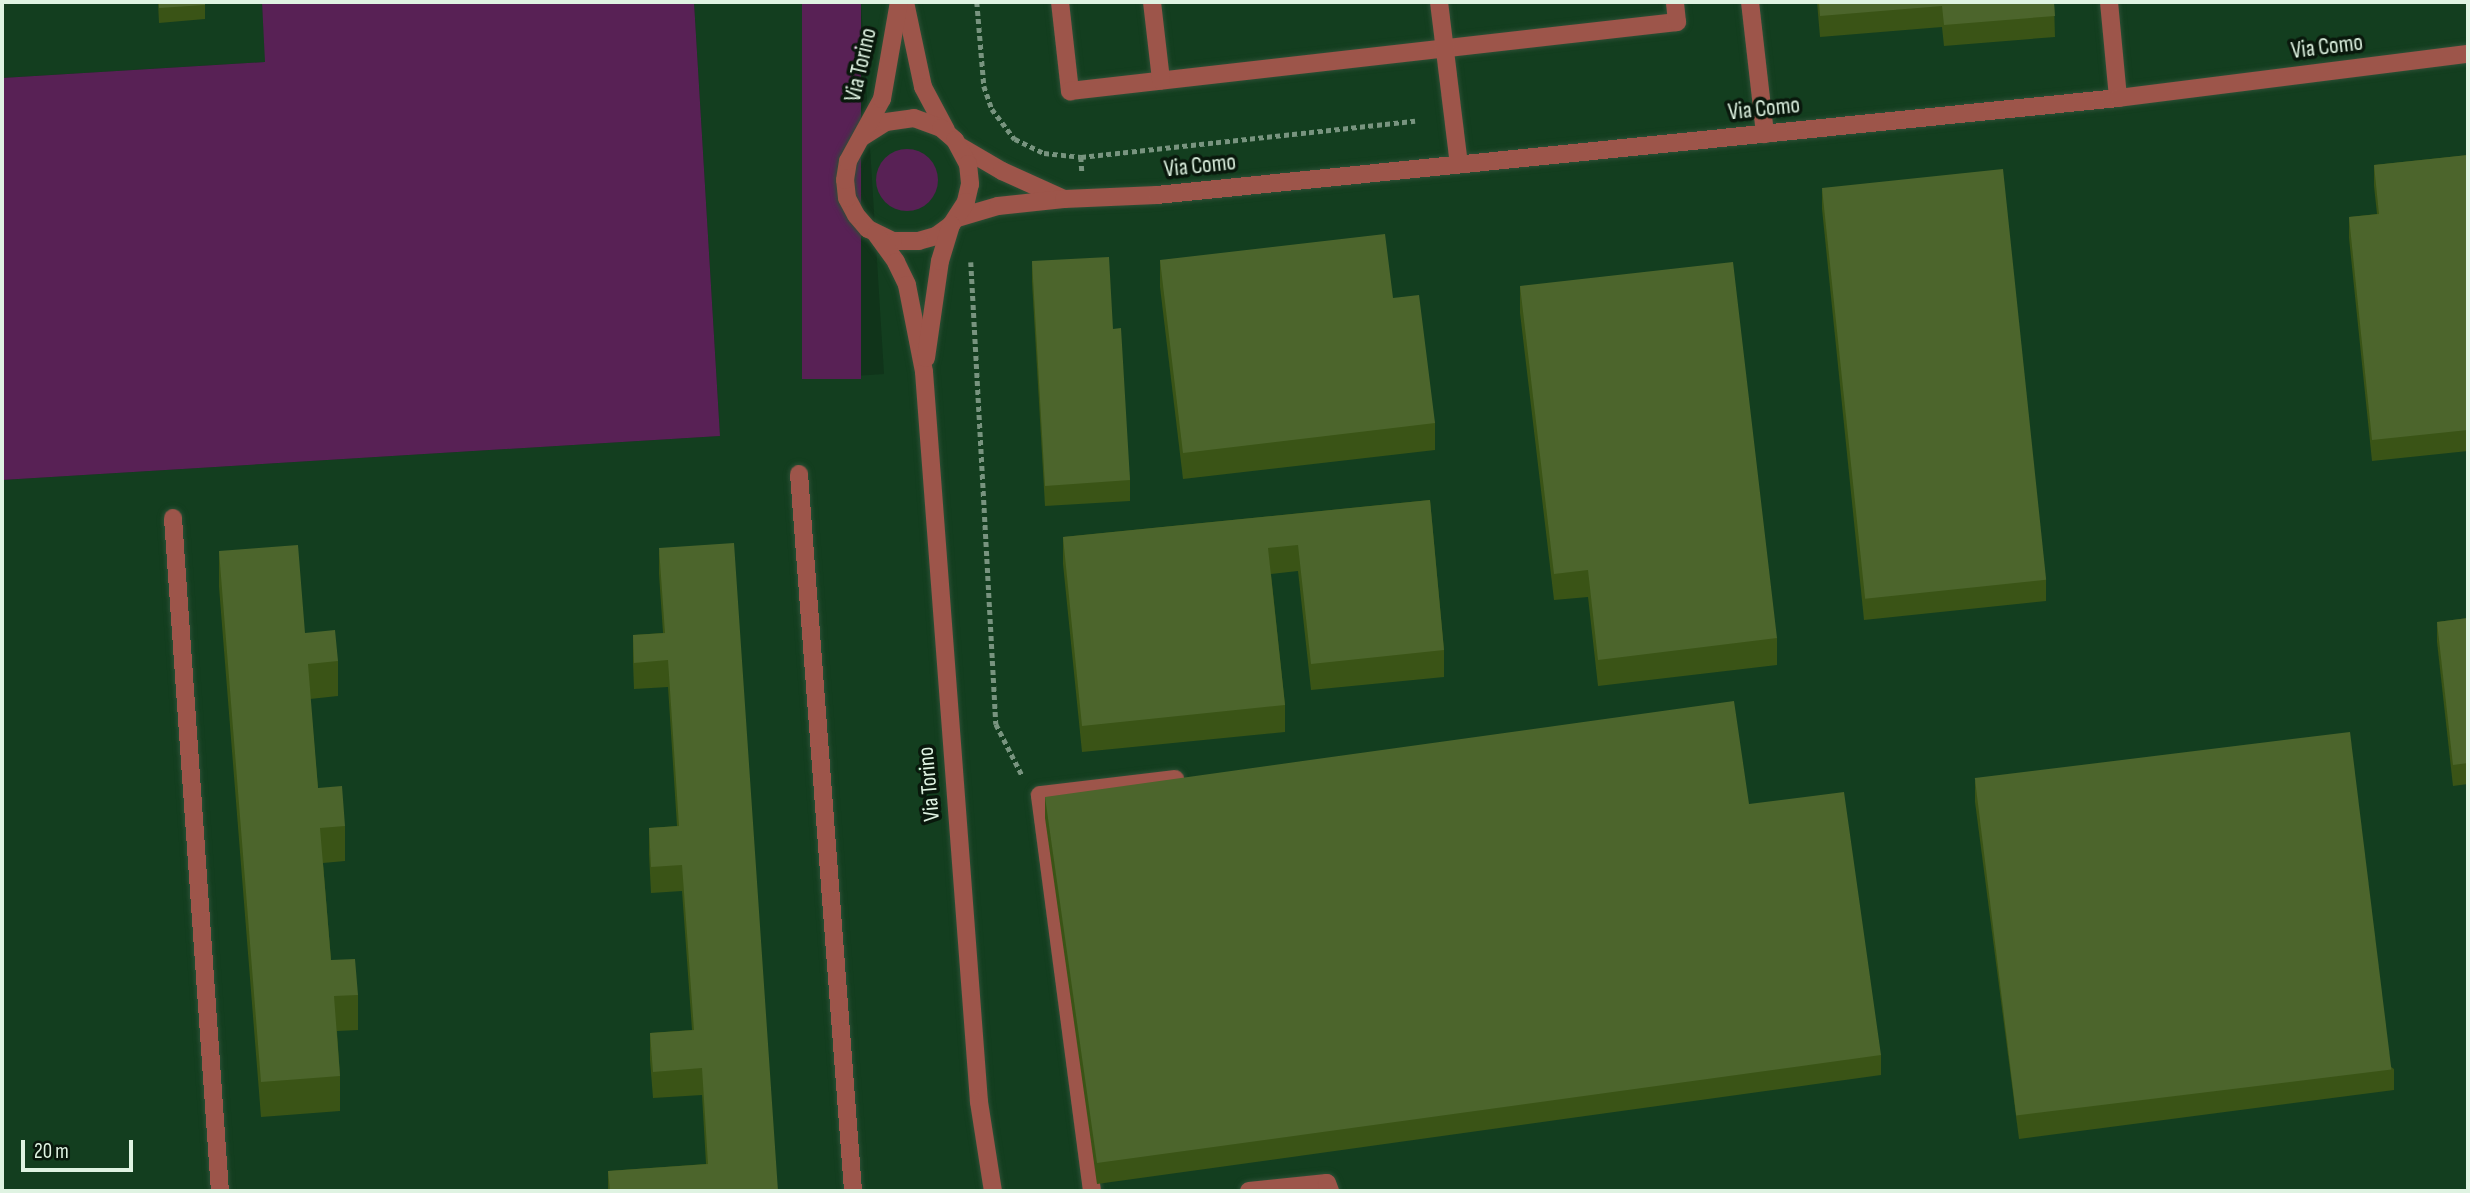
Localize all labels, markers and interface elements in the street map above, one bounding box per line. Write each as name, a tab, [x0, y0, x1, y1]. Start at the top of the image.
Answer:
street label: Via Torino	[839, 25, 883, 105]
street label: Via Como	[2290, 29, 2364, 65]
street label: Via Como	[1727, 92, 1801, 126]
street label: Via Como	[1163, 149, 1237, 183]
street label: Via Torino	[912, 746, 946, 822]
scale bar	[24, 1126, 136, 1170]
text: 20 m	[34, 1139, 69, 1164]

